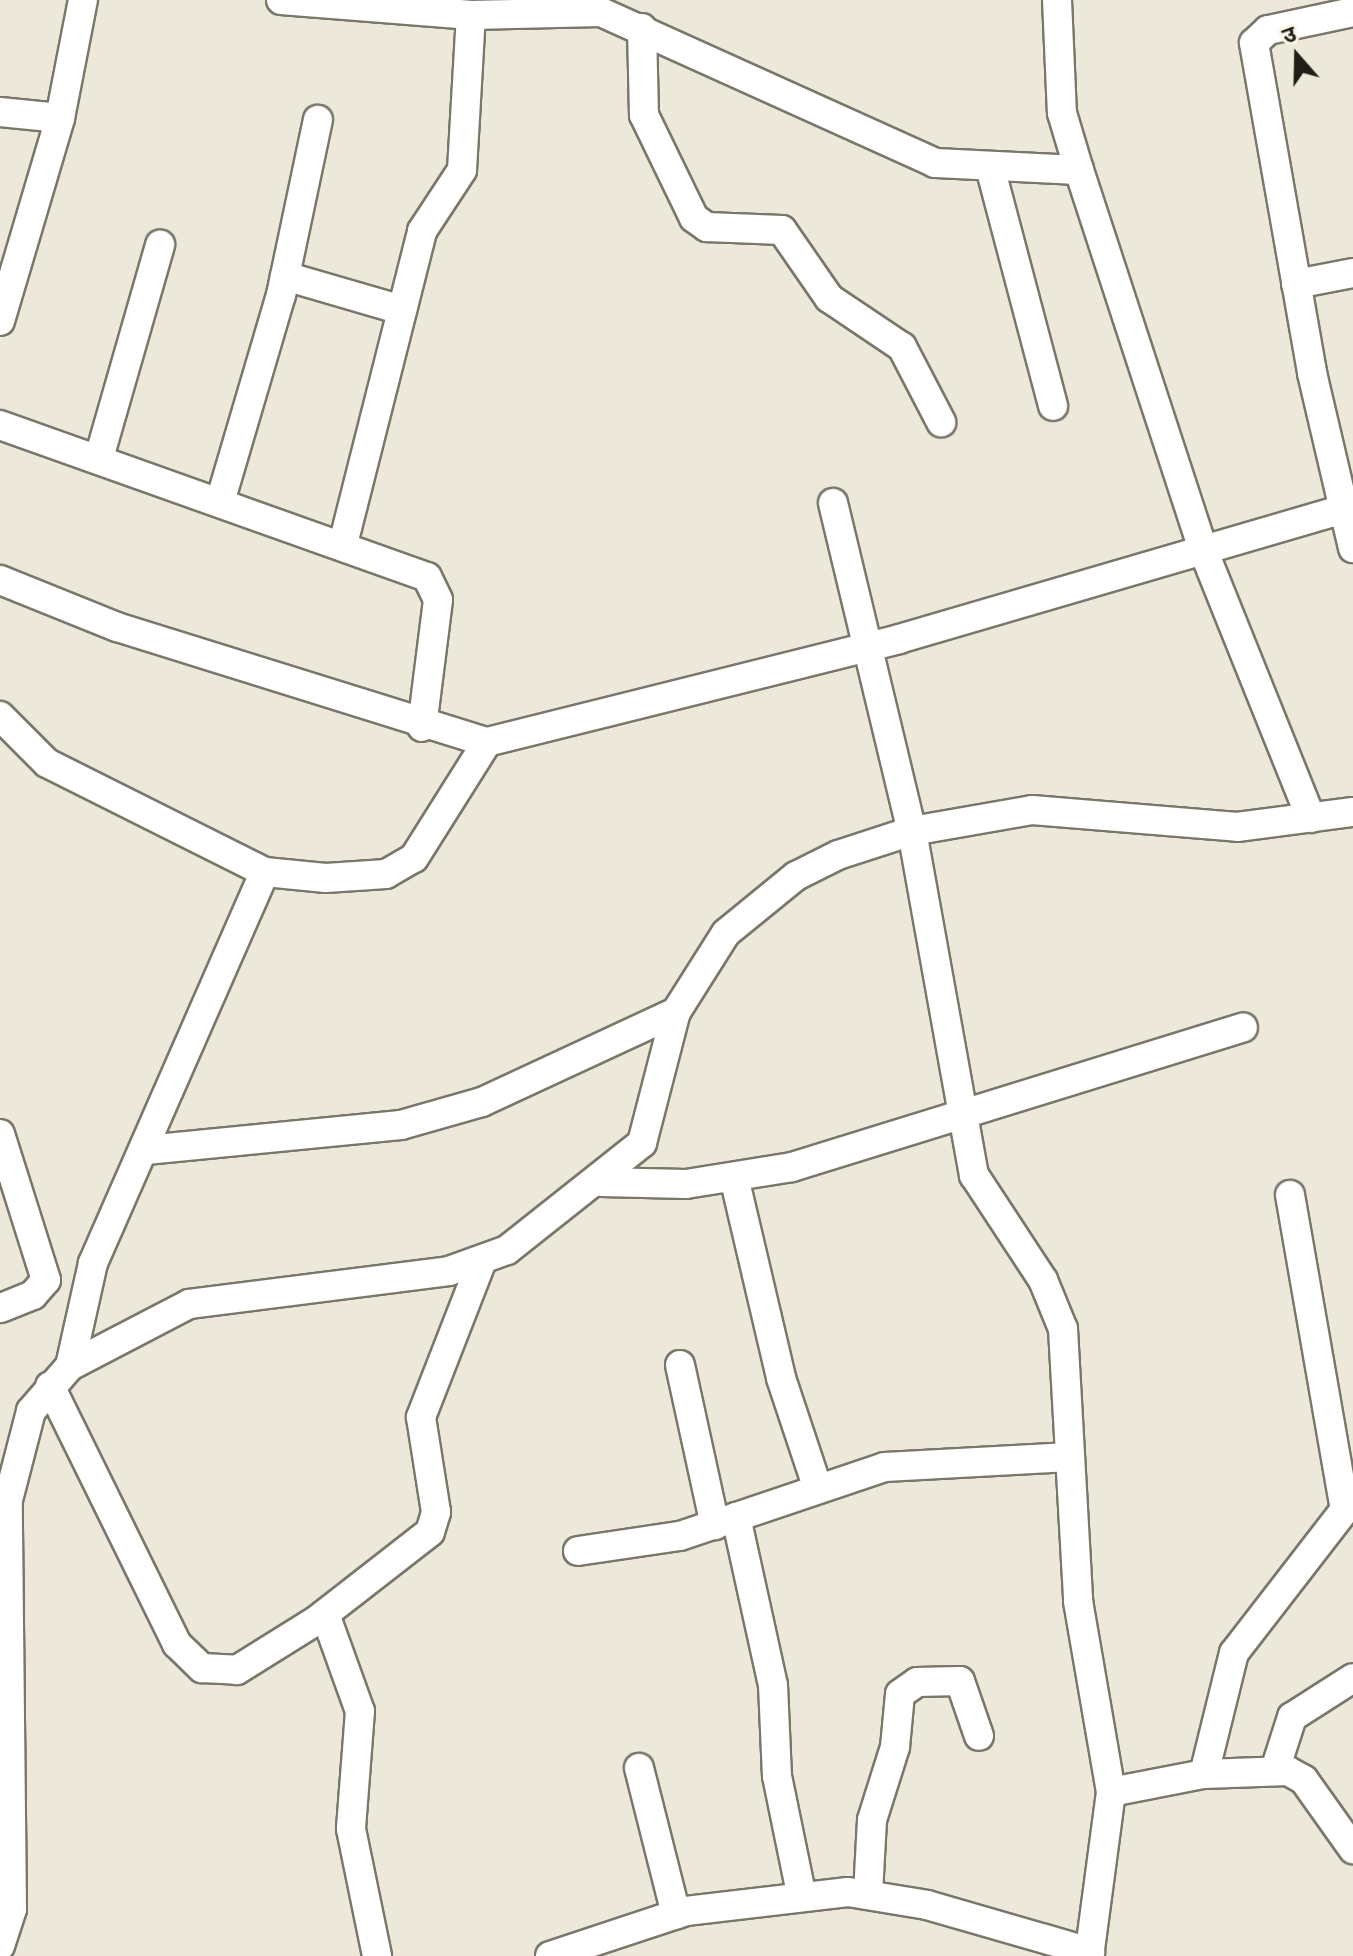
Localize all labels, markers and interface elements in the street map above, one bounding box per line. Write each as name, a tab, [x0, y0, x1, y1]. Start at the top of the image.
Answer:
north arrow	[1257, 16, 1337, 96]
text: उ	[1278, 17, 1300, 50]

